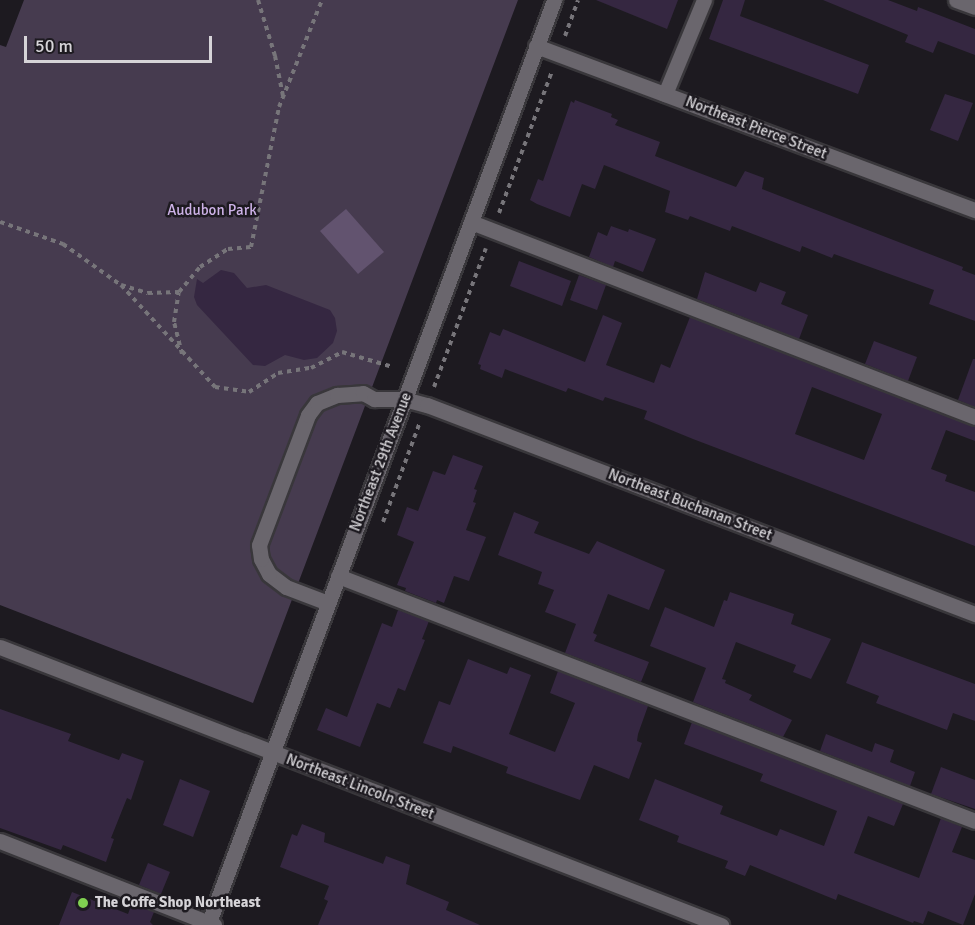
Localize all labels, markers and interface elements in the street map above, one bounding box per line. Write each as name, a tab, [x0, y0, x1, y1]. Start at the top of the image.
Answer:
scale bar	[27, 24, 214, 62]
text: 50 m	[35, 35, 73, 57]
street label: Northeast Pierce Street	[683, 93, 829, 163]
park label: Audubon Park	[167, 202, 257, 220]
street label: Northeast 29th Avenue	[346, 390, 416, 534]
street label: Northeast Buchanan Street	[606, 465, 774, 545]
street label: Northeast Lincoln Street	[283, 750, 437, 824]
place label: The Coffe Shop Northeast	[95, 894, 261, 912]
marker: The Coffe Shop Northeast	[76, 896, 90, 910]

